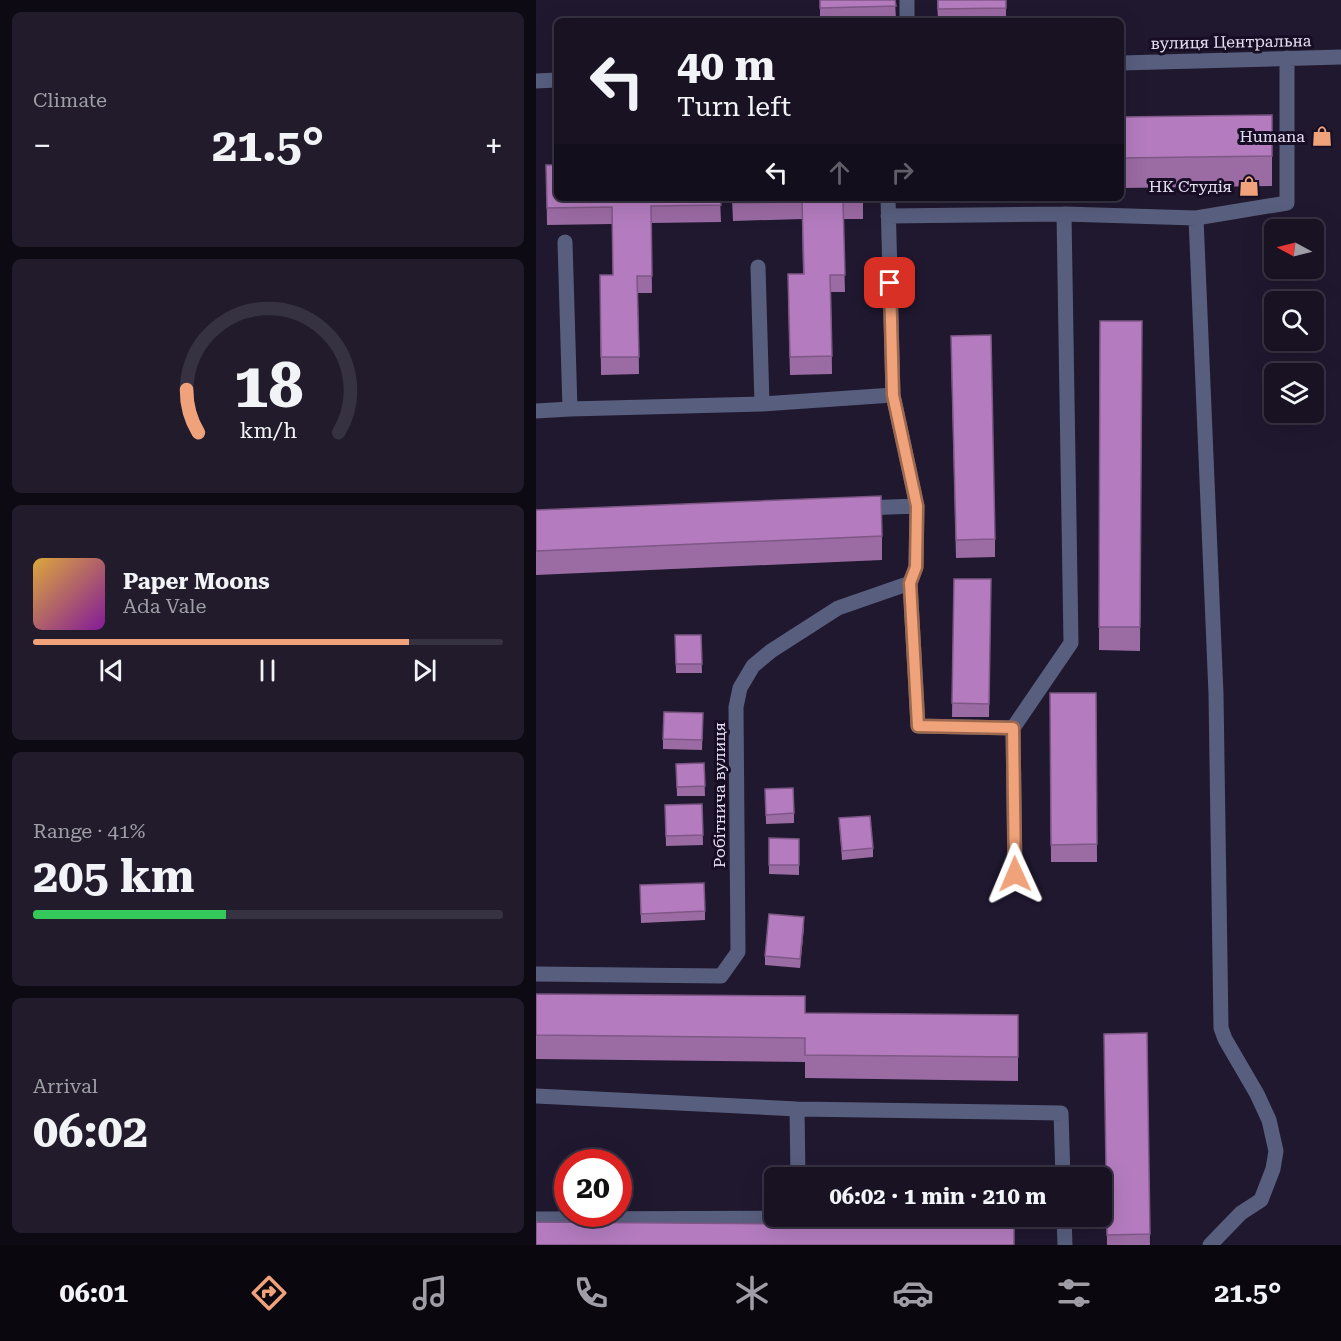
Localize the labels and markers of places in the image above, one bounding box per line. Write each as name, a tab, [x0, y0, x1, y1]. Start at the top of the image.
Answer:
shop icon: Humana	[1310, 124, 1334, 148]
place label: Humana	[1240, 127, 1305, 146]
shop icon: НК Студія	[1237, 174, 1261, 198]
place label: НК Студія	[1149, 177, 1232, 196]
pin	[864, 257, 915, 308]

